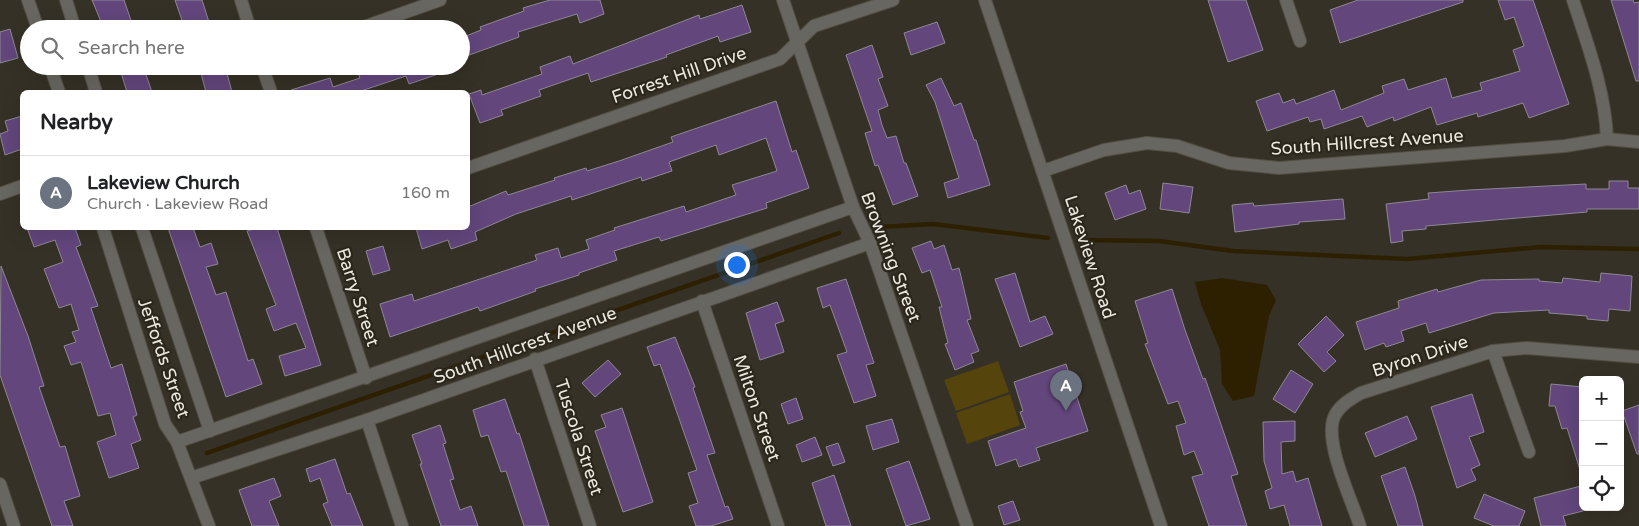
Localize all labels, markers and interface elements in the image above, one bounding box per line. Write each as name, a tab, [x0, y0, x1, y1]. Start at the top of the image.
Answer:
search box	[20, 20, 470, 75]
icon: search	[38, 34, 66, 62]
text: Search here	[78, 37, 185, 59]
street label: Forrest Hill Drive	[609, 42, 749, 108]
text: Nearby	[40, 110, 113, 135]
street label: South Hillcrest Avenue	[1270, 124, 1464, 160]
text: Lakeview Church	[87, 172, 240, 194]
text: A	[50, 183, 62, 203]
text: 160 m	[401, 183, 450, 203]
street label: Browning Street	[856, 189, 926, 325]
street label: Lakeview Road	[1060, 192, 1120, 322]
text: Church · Lakeview Road	[87, 194, 268, 214]
street label: Barry Street	[332, 245, 384, 349]
your location	[724, 252, 750, 278]
street label: Jeffords Street	[133, 295, 195, 421]
street label: South Hillcrest Avenue	[430, 302, 620, 388]
street label: Byron Drive	[1369, 330, 1471, 382]
street label: Milton Street	[729, 352, 786, 464]
pin: A	[1050, 370, 1082, 411]
street label: Tuscola Street	[550, 376, 608, 498]
map controls	[1579, 376, 1624, 511]
button: +	[1579, 376, 1624, 421]
button: −	[1579, 421, 1624, 466]
button: locate	[1579, 466, 1624, 511]

